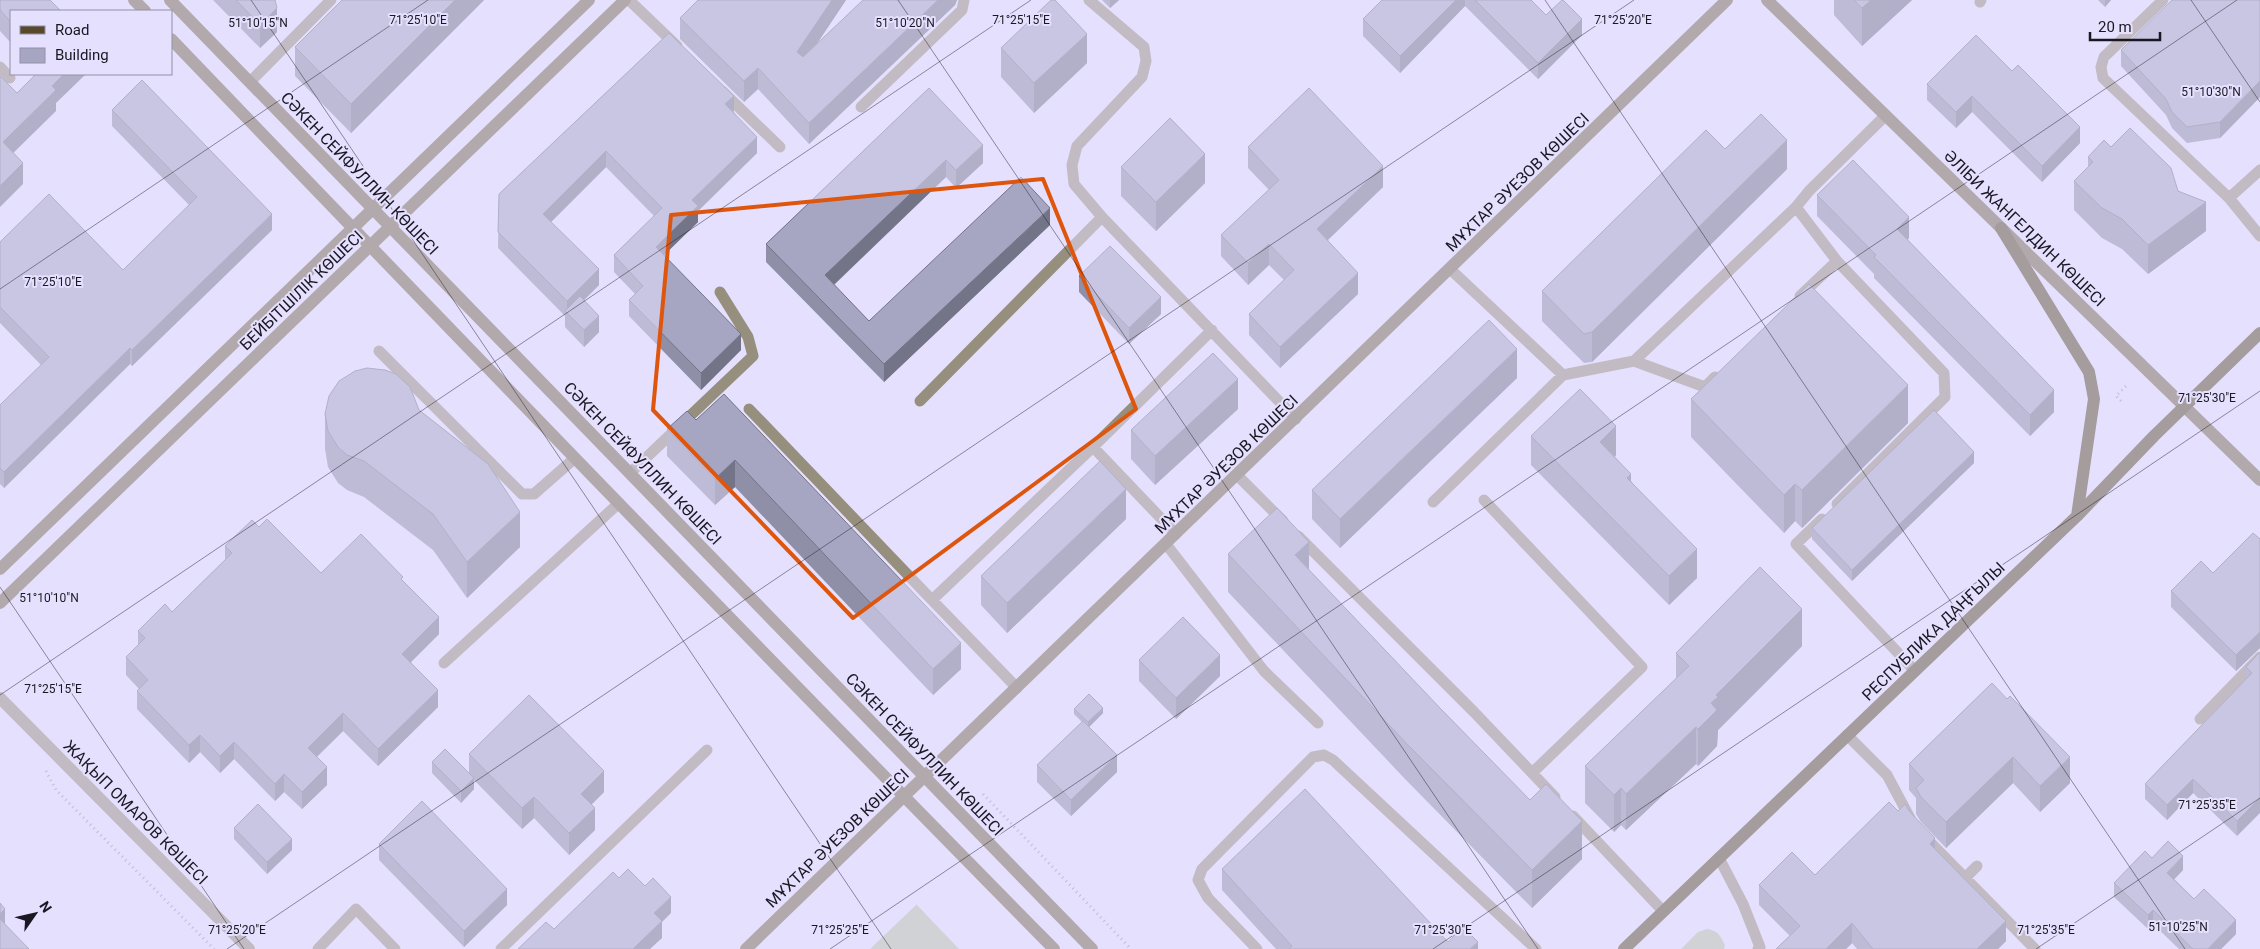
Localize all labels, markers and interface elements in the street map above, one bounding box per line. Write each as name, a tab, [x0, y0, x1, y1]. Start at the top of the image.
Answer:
legend	[10, 10, 172, 75]
scale bar	[2090, 10, 2160, 42]
text: 71°25'10"E	[389, 13, 447, 27]
text: 71°25'15"E	[992, 13, 1050, 27]
text: 71°25'20"E	[1594, 13, 1652, 27]
text: 51°10'15"N	[228, 16, 288, 30]
text: 51°10'20"N	[875, 16, 935, 30]
text: 20 m	[2098, 18, 2132, 36]
text: Road	[55, 21, 89, 39]
text: Building	[55, 46, 109, 64]
text: 51°10'30"N	[2181, 85, 2241, 99]
street label: СӘКЕН СЕЙФУЛЛИН КӨШЕСІ	[277, 88, 442, 259]
street label: МҰХТАР ӘУЕЗОВ КӨШЕСІ	[1442, 109, 1593, 256]
street label: ӘЛІБИ ЖАНГЕЛДИН КӨШЕСІ	[1940, 146, 2109, 310]
street label: БЕЙБІТШІЛІК КӨШЕСІ	[236, 227, 367, 354]
text: 71°25'10"E	[24, 275, 82, 289]
street label: СӘКЕН СЕЙФУЛЛИН КӨШЕСІ	[560, 378, 725, 549]
street label: МҰХТАР ӘУЕЗОВ КӨШЕСІ	[1151, 391, 1302, 538]
text: 71°25'30"E	[2178, 391, 2236, 405]
street label: РЕСПУБЛИКА ДАҢҒЫЛЫ	[1858, 558, 2009, 705]
text: 51°10'10"N	[19, 591, 79, 605]
street label: СӘКЕН СЕЙФУЛЛИН КӨШЕСІ	[842, 669, 1007, 840]
text: 71°25'15"E	[24, 682, 82, 696]
street label: ЖАҚЫП ОМАРОВ КӨШЕСІ	[60, 736, 212, 888]
street label: МҰХТАР ӘУЕЗОВ КӨШЕСІ	[762, 765, 913, 912]
text: 71°25'35"E	[2178, 798, 2236, 812]
north arrow	[10, 889, 60, 939]
text: N	[36, 898, 55, 915]
text: 51°10'25"N	[2148, 920, 2208, 934]
text: 71°25'20"E	[208, 923, 266, 937]
text: 71°25'25"E	[811, 923, 869, 937]
text: 71°25'30"E	[1414, 923, 1472, 937]
text: 71°25'35"E	[2017, 923, 2075, 937]

